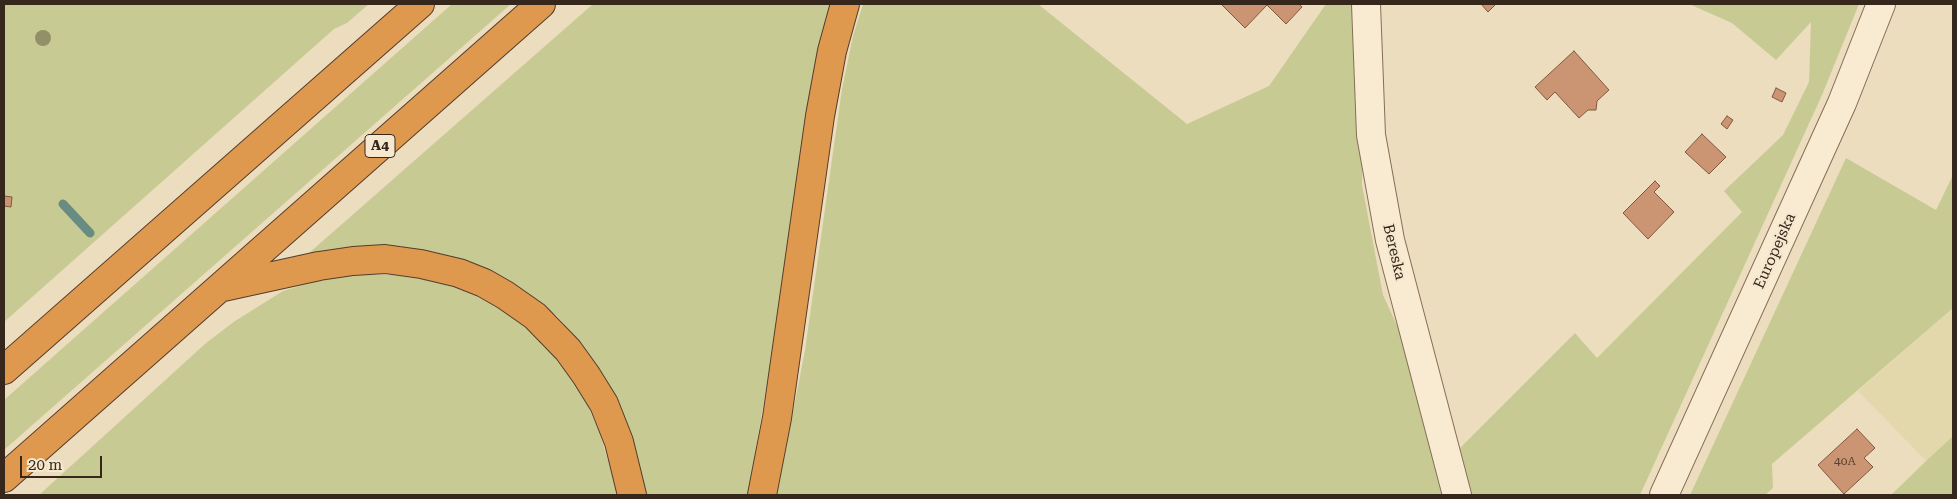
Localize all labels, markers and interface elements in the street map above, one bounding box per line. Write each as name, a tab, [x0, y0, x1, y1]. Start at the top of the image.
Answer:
road number: A4	[365, 134, 395, 158]
street label: Europejska	[1750, 210, 1800, 292]
street label: Bereska	[1379, 222, 1409, 282]
scale bar	[22, 446, 105, 478]
house number: 40A	[1834, 454, 1856, 468]
text: 20 m	[28, 456, 62, 474]

